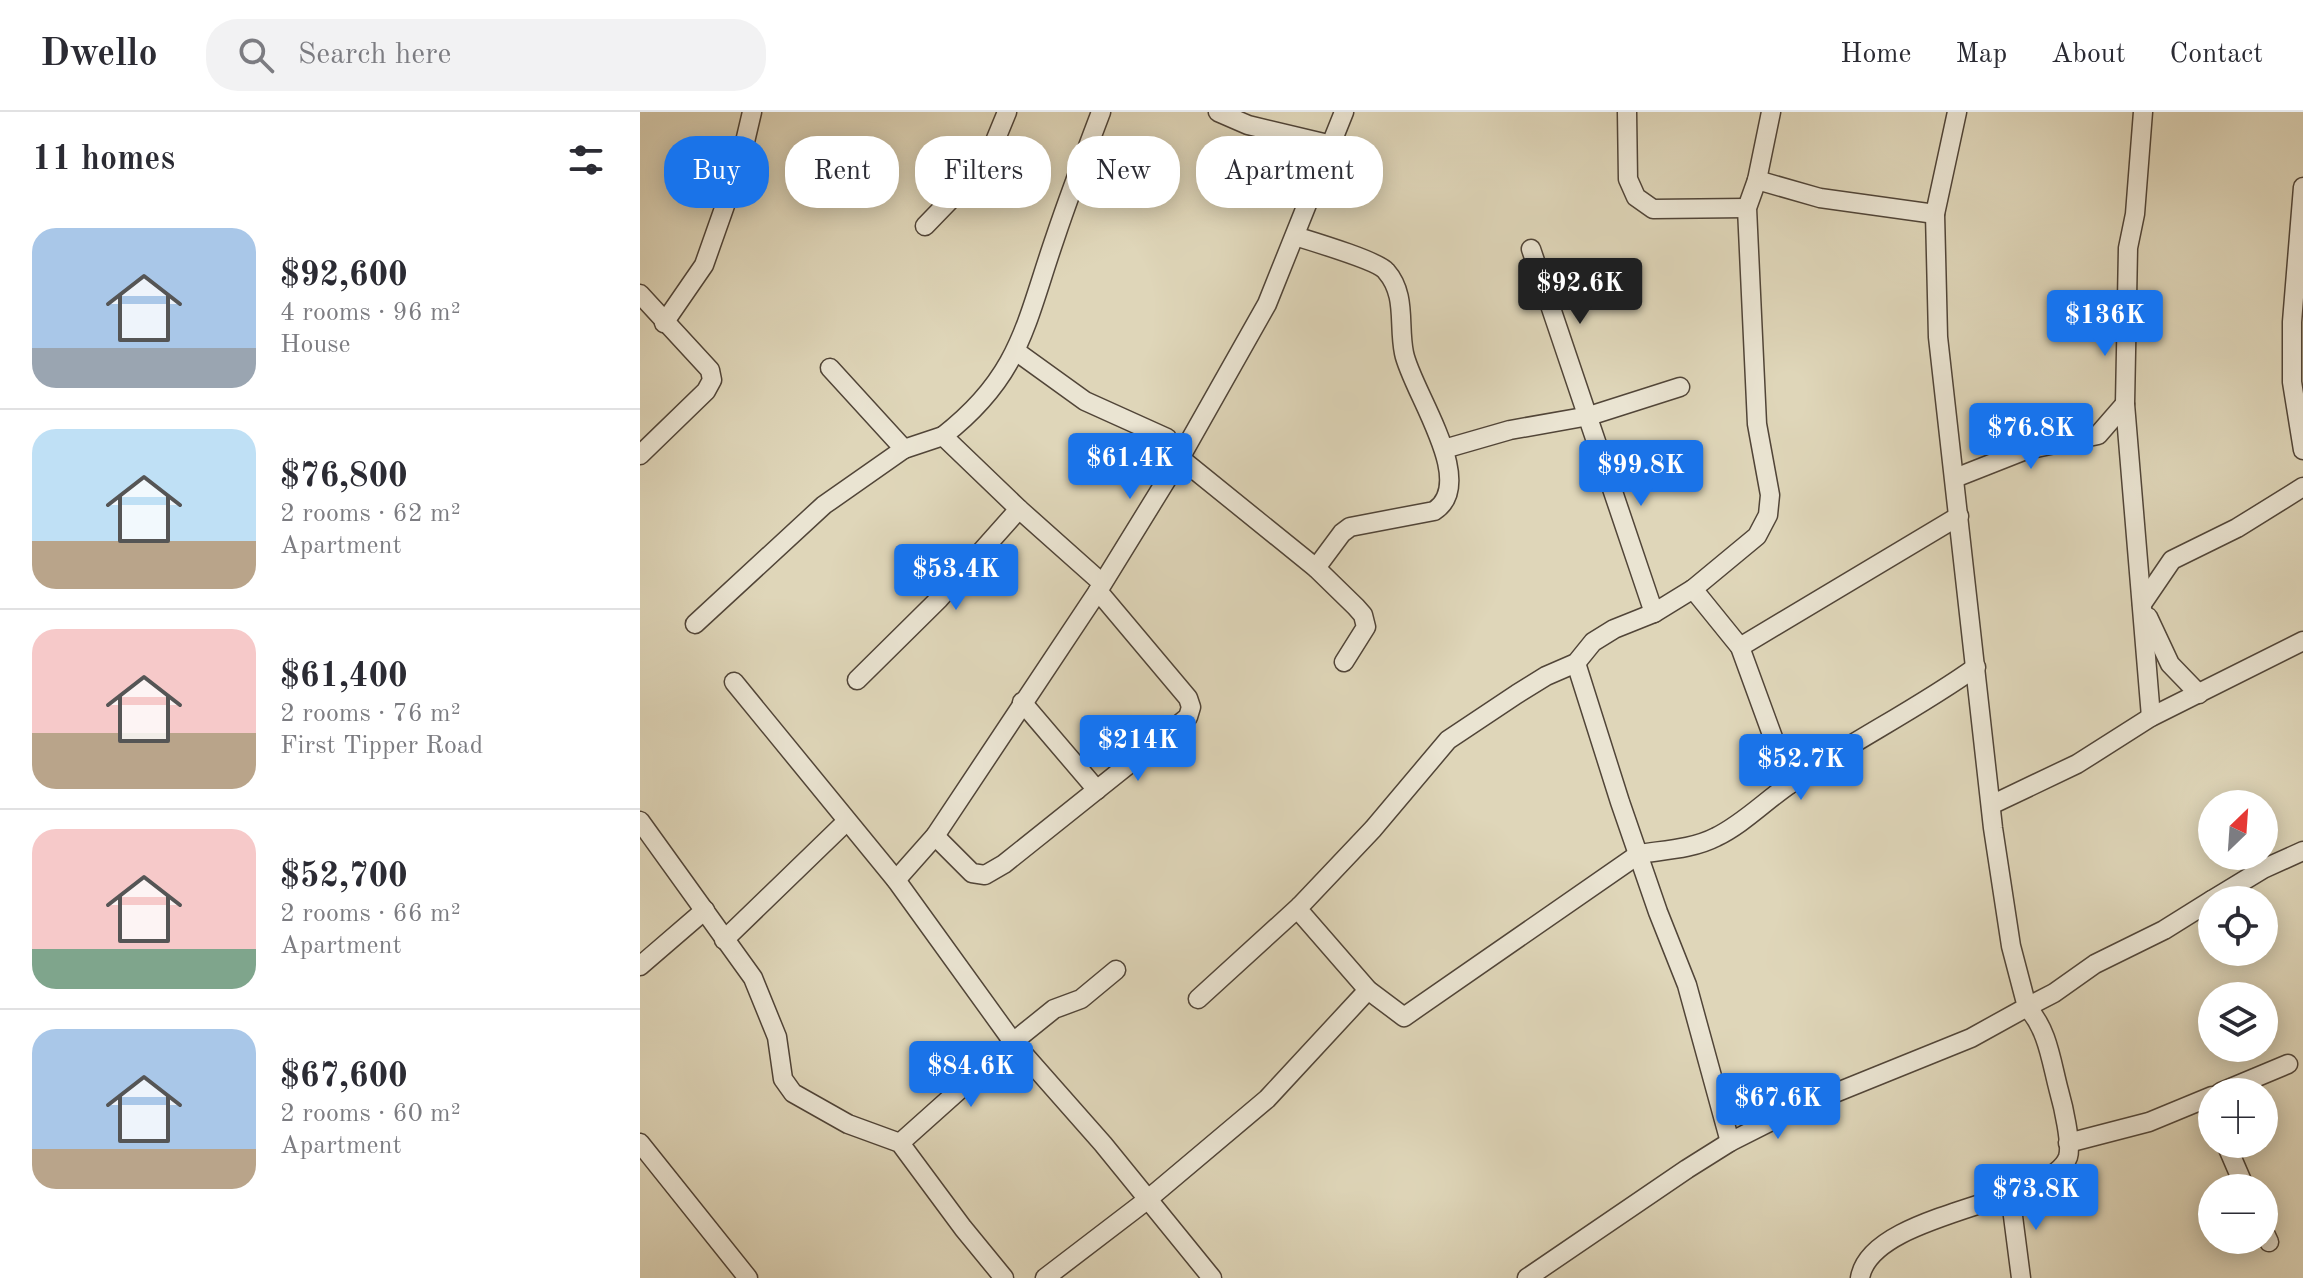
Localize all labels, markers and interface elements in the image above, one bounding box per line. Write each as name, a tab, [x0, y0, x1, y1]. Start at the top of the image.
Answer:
search box	[206, 19, 766, 91]
icon: search	[234, 33, 278, 77]
text: Dwello	[40, 36, 158, 74]
text: Search here	[298, 40, 451, 70]
text: Home	[1840, 41, 1911, 69]
text: Map	[1955, 41, 2007, 69]
text: About	[2051, 41, 2126, 69]
text: Contact	[2170, 41, 2263, 69]
chip: Buy	[664, 136, 769, 208]
chip: Rent	[785, 136, 899, 208]
chip: Filters	[915, 136, 1051, 208]
chip: New	[1067, 136, 1180, 208]
chip: Apartment	[1196, 136, 1383, 208]
icon: filters	[564, 138, 608, 182]
text: 11 homes	[32, 143, 175, 177]
pin: $92.6K	[1515, 258, 1645, 326]
text: $92,600	[280, 259, 408, 293]
icon: home	[96, 260, 192, 356]
text: $92.6K	[1536, 271, 1624, 297]
pin: $136K	[2049, 290, 2161, 358]
text: 4 rooms · 96 m²	[280, 300, 461, 326]
text: $136K	[2065, 303, 2145, 329]
text: House	[280, 332, 351, 358]
pin: $76.8K	[1966, 403, 2096, 471]
text: $76.8K	[1987, 416, 2075, 442]
pin: $61.4K	[1065, 433, 1195, 501]
pin: $99.8K	[1576, 440, 1706, 508]
text: $61.4K	[1086, 446, 1174, 472]
text: $99.8K	[1597, 453, 1685, 479]
text: $76,800	[280, 460, 408, 494]
icon: home	[96, 461, 192, 557]
text: 2 rooms · 62 m²	[280, 501, 461, 527]
text: Apartment	[280, 533, 402, 559]
pin: $53.4K	[891, 544, 1021, 612]
text: $53.4K	[912, 557, 1000, 583]
text: $61,400	[280, 660, 408, 694]
icon: home	[96, 661, 192, 757]
text: 2 rooms · 76 m²	[280, 701, 461, 727]
pin: $214K	[1082, 715, 1194, 783]
text: $214K	[1098, 728, 1178, 754]
text: First Tipper Road	[280, 733, 483, 759]
pin: $52.7K	[1736, 734, 1866, 802]
text: $52.7K	[1757, 747, 1845, 773]
north arrow	[2198, 790, 2278, 870]
map controls	[2198, 790, 2278, 1254]
text: $52,700	[280, 860, 408, 894]
icon: home	[96, 861, 192, 957]
button: locate	[2198, 886, 2278, 966]
text: 2 rooms · 66 m²	[280, 901, 461, 927]
text: Apartment	[280, 933, 402, 959]
button: layers	[2198, 982, 2278, 1062]
pin: $84.6K	[906, 1041, 1036, 1109]
text: $84.6K	[927, 1054, 1015, 1080]
text: $67,600	[280, 1060, 408, 1094]
icon: home	[96, 1061, 192, 1157]
pin: $67.6K	[1713, 1073, 1843, 1141]
button: +	[2198, 1078, 2278, 1158]
text: $67.6K	[1734, 1086, 1822, 1112]
text: 2 rooms · 60 m²	[280, 1101, 461, 1127]
text: Apartment	[280, 1133, 402, 1159]
pin: $73.8K	[1971, 1164, 2101, 1232]
button: −	[2198, 1174, 2278, 1254]
text: $73.8K	[1992, 1177, 2080, 1203]

